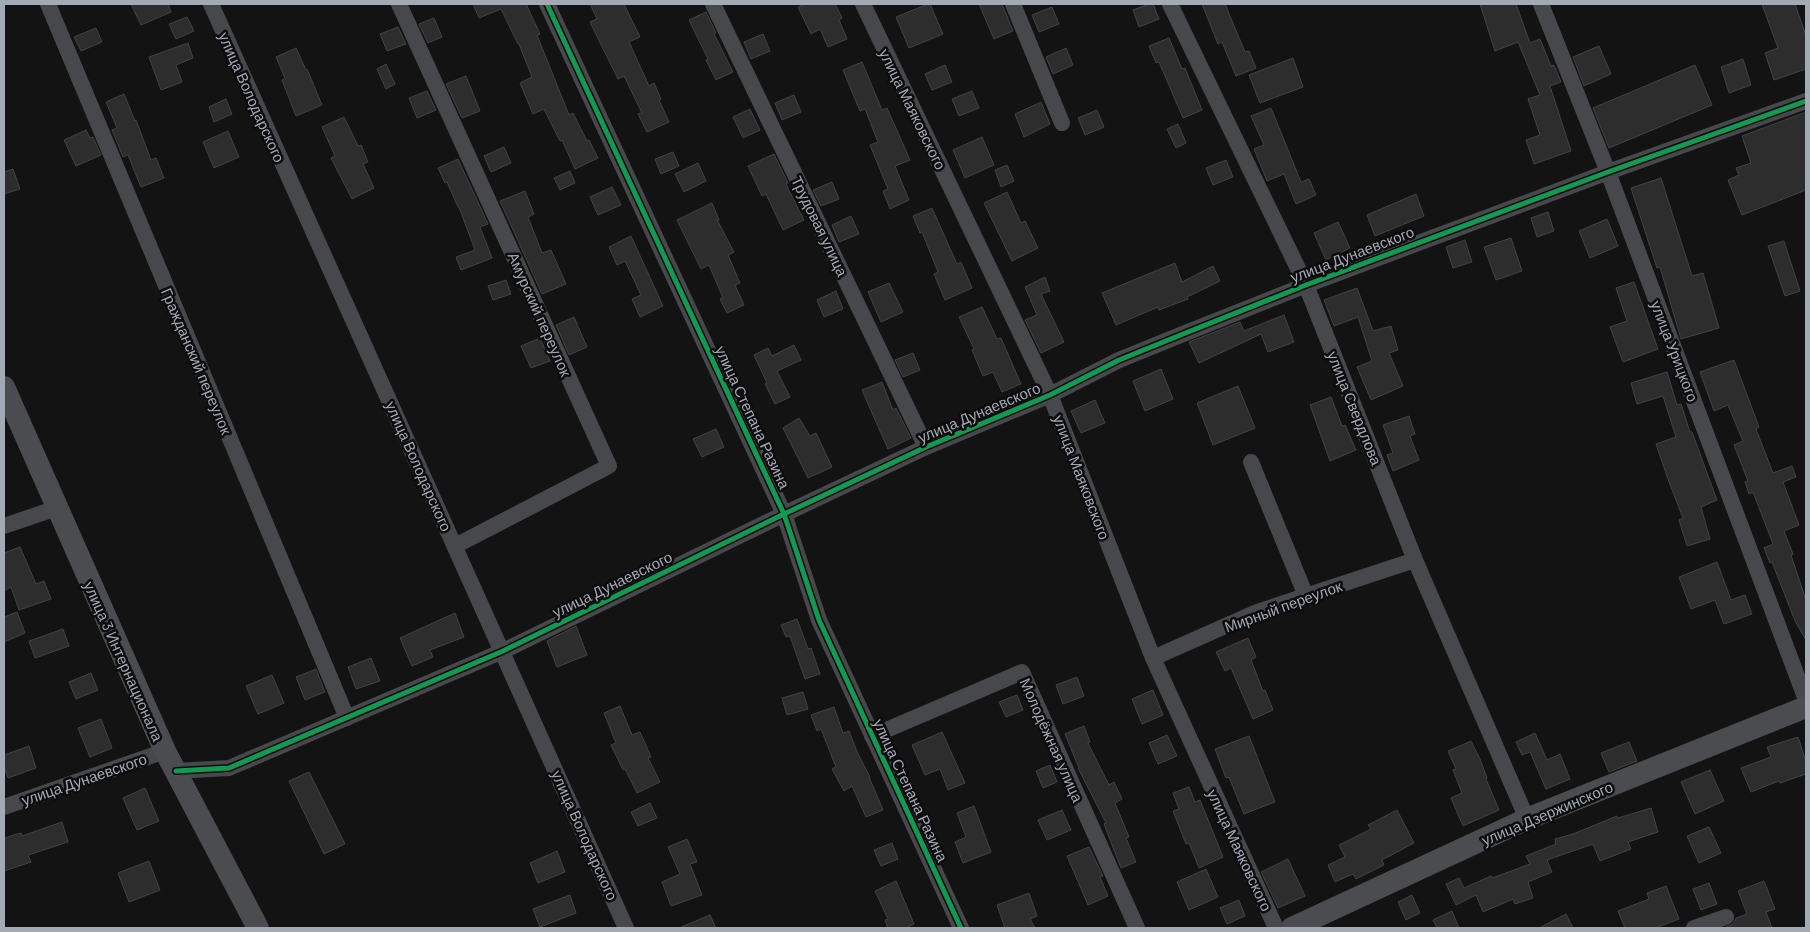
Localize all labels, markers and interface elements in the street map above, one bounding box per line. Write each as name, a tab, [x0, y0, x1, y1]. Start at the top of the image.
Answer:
street label: улица Володарского	[215, 29, 289, 165]
street label: улица Маяковского	[876, 46, 950, 172]
street label: Трудовая улица	[788, 173, 852, 280]
street label: улица Дунаевского	[1288, 222, 1416, 286]
street label: Амурский переулок	[505, 249, 576, 379]
street label: Гражданский переулок	[158, 285, 236, 437]
street label: улица Урицкого	[1647, 298, 1703, 404]
street label: улица Степана Разина	[712, 343, 794, 492]
street label: улица Свердлова	[1324, 348, 1386, 468]
street label: улица Дунаевского	[915, 378, 1043, 446]
street label: улица Володарского	[382, 398, 456, 534]
street label: улица Маяковского	[1050, 412, 1114, 542]
street label: улица Дунаевского	[549, 547, 675, 621]
street label: Мирный переулок	[1222, 576, 1345, 636]
street label: улица 3 Интернационала	[81, 578, 168, 744]
street label: Молодёжная улица	[1017, 675, 1088, 805]
street label: улица Степана Разина	[870, 716, 952, 865]
street label: улица Дунаевского	[19, 749, 149, 809]
street label: улица Володарского	[548, 767, 622, 903]
street label: улица Дзержинского	[1479, 777, 1615, 849]
street label: улица Маяковского	[1204, 786, 1276, 914]

